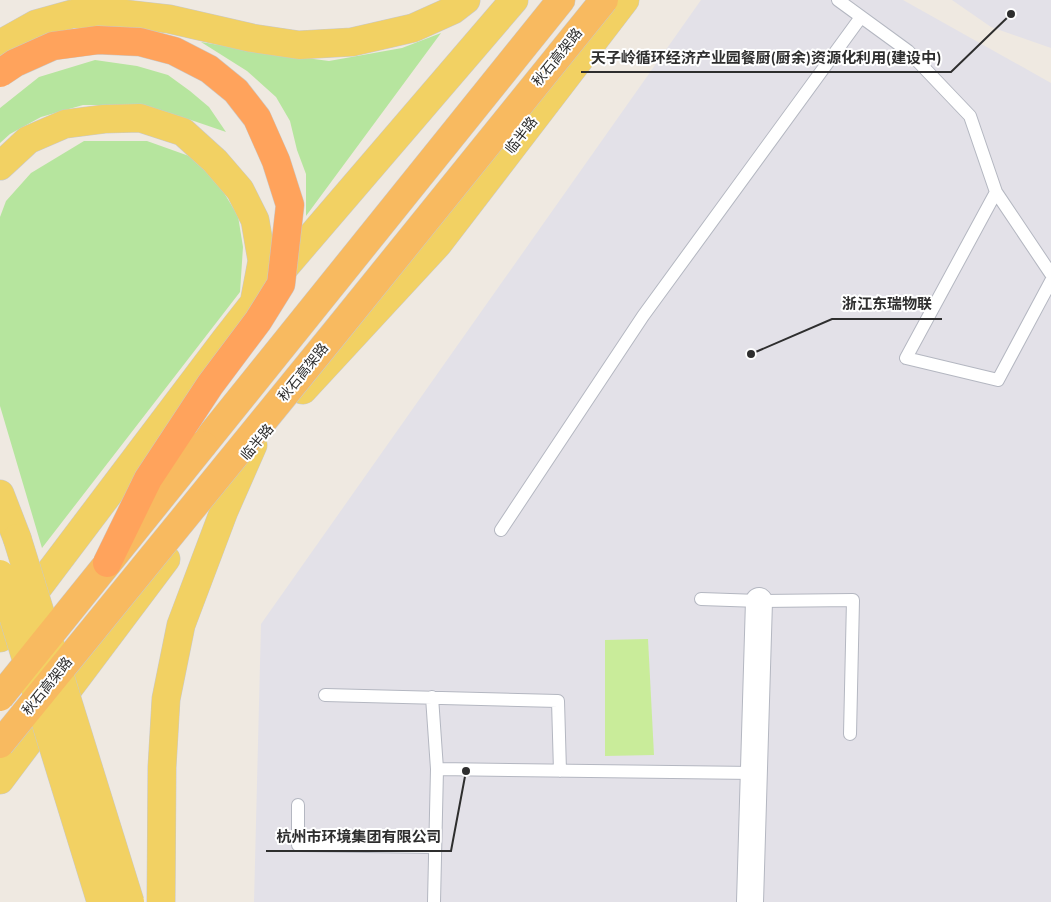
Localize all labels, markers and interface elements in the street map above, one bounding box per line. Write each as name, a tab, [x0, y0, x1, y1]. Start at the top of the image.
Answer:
street label: 秋石高架路	[528, 24, 588, 91]
callout: 天子岭循环经济产业园餐厨(厨余)资源化利用(建设中)	[581, 42, 951, 72]
text: 天子岭循环经济产业园餐厨(厨余)资源化利用(建设中)	[591, 48, 941, 69]
street label: 临半路	[501, 113, 543, 158]
callout: 浙江东瑞物联	[832, 289, 942, 319]
text: 浙江东瑞物联	[842, 294, 932, 315]
street label: 秋石高架路	[274, 339, 334, 406]
street label: 临半路	[237, 420, 279, 465]
street label: 秋石高架路	[18, 653, 78, 720]
callout: 杭州市环境集团有限公司	[266, 821, 451, 851]
text: 杭州市环境集团有限公司	[276, 827, 442, 848]

